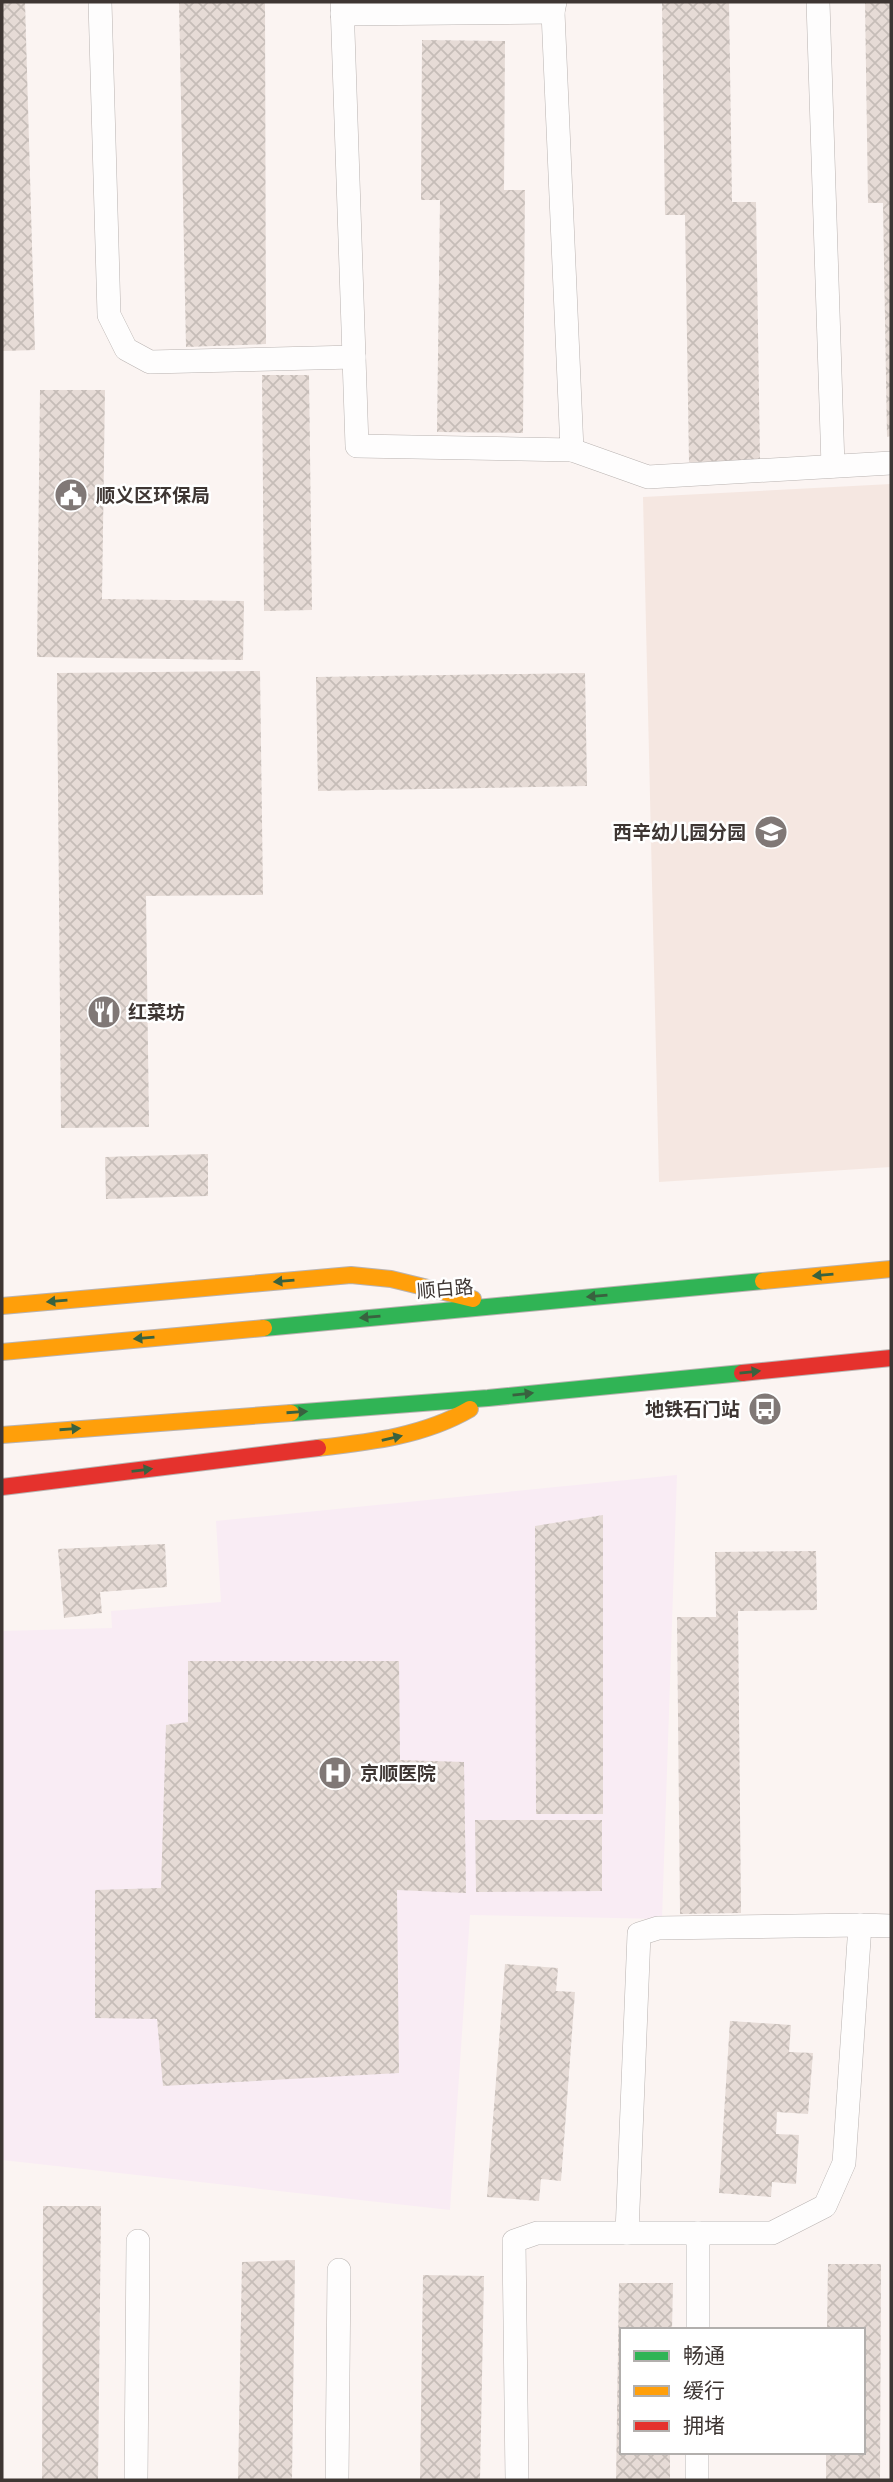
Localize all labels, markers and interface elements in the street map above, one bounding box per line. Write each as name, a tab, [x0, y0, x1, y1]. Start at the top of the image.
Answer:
public building icon: 顺义区环保局	[52, 476, 90, 514]
place label: 顺义区环保局	[96, 484, 210, 507]
school or university icon: 西辛幼儿园分园	[752, 813, 790, 851]
place label: 西辛幼儿园分园	[613, 821, 746, 844]
restaurant icon: 红菜坊	[85, 993, 123, 1031]
place label: 红菜坊	[128, 1001, 185, 1024]
one-way arrow	[812, 1270, 834, 1281]
street label: 顺白路	[416, 1275, 474, 1303]
one-way arrow	[273, 1276, 295, 1287]
one-way arrow	[586, 1291, 608, 1302]
one-way arrow	[46, 1296, 68, 1307]
one-way arrow	[359, 1312, 381, 1323]
one-way arrow	[133, 1333, 155, 1344]
one-way arrow	[739, 1366, 761, 1377]
one-way arrow	[513, 1388, 535, 1399]
bus stop icon: 地铁石门站	[746, 1390, 784, 1428]
place label: 地铁石门站	[645, 1398, 740, 1421]
one-way arrow	[286, 1406, 308, 1417]
one-way arrow	[59, 1424, 81, 1435]
one-way arrow	[381, 1432, 403, 1443]
one-way arrow	[132, 1464, 154, 1475]
hospital icon: 京顺医院	[316, 1754, 354, 1792]
place label: 京顺医院	[360, 1762, 436, 1785]
legend	[620, 2328, 865, 2454]
text: 畅通	[683, 2343, 725, 2368]
text: 缓行	[683, 2378, 725, 2403]
text: 拥堵	[683, 2413, 725, 2438]

